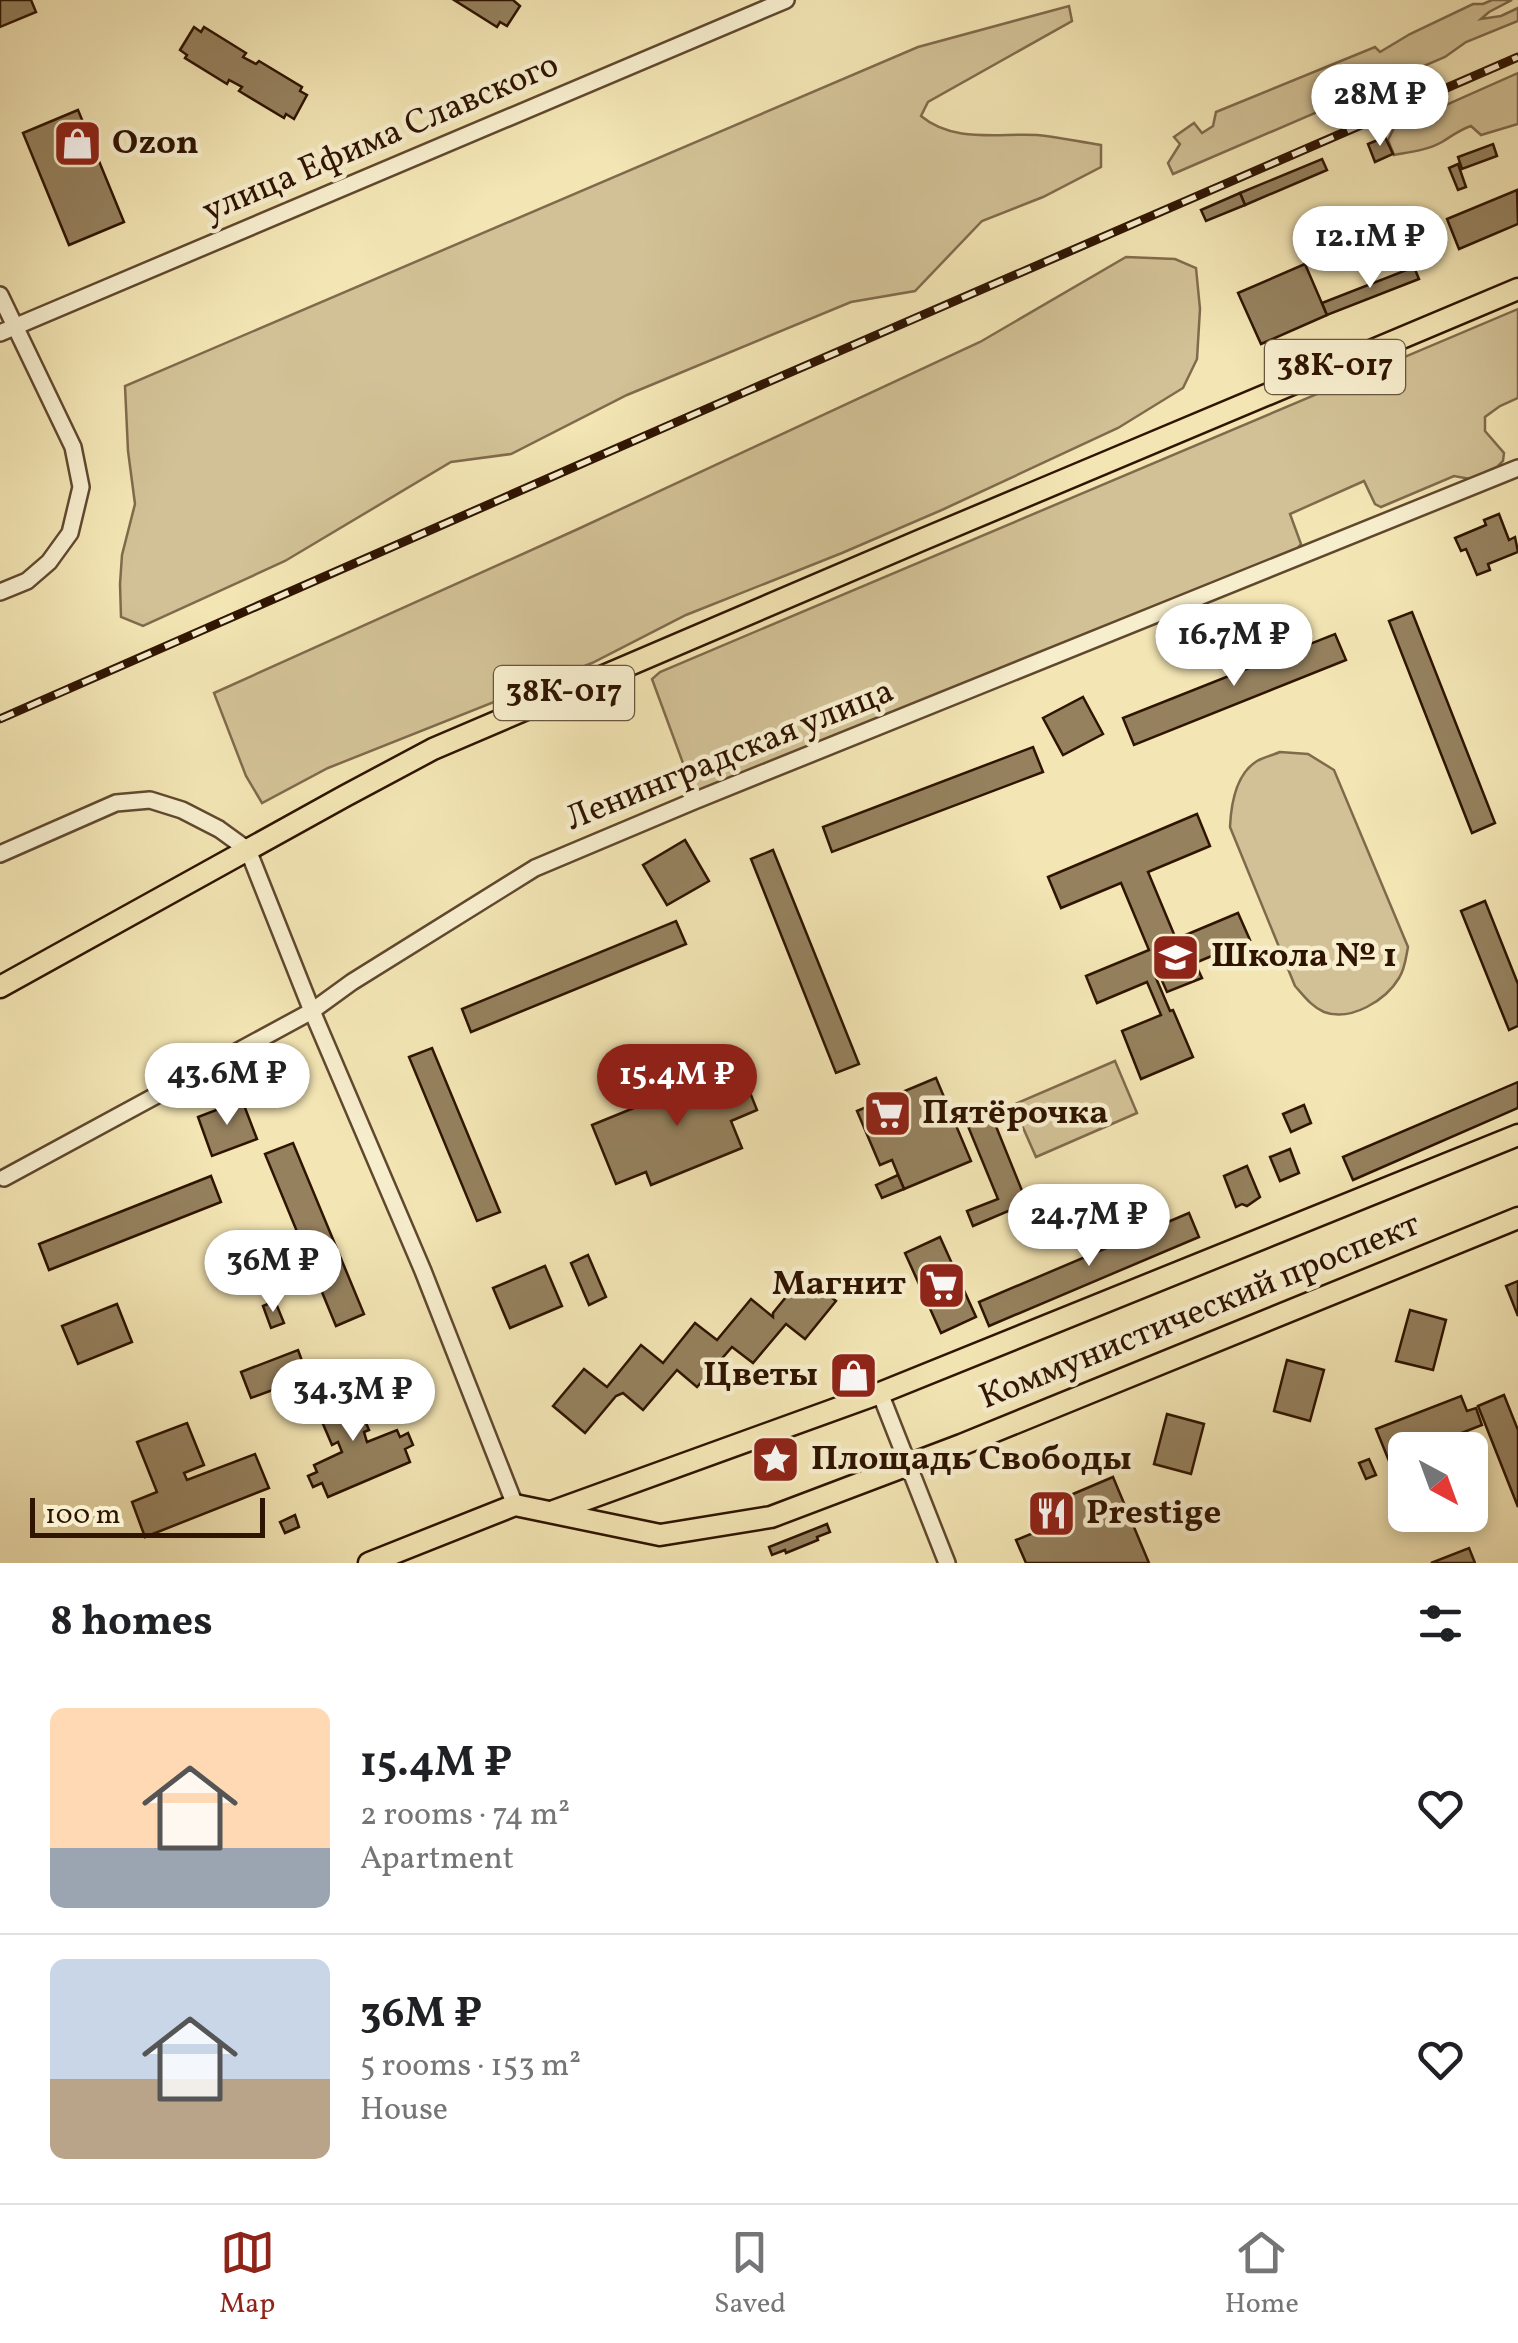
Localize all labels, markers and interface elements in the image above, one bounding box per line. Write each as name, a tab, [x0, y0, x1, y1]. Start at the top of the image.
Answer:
street label: улица Ефима Славского	[195, 42, 567, 236]
pin: 28M ₽	[1310, 64, 1450, 149]
text: 28M ₽	[1333, 74, 1427, 118]
shop icon: Ozon	[51, 118, 103, 170]
place label: Ozon	[112, 120, 199, 168]
pin: 12.1M ₽	[1278, 206, 1462, 291]
text: 12.1M ₽	[1315, 216, 1425, 260]
road number: 38К-017	[1265, 340, 1405, 394]
pin: 16.7M ₽	[1142, 604, 1326, 689]
text: 16.7M ₽	[1177, 614, 1291, 658]
road number: 38К-017	[494, 666, 634, 720]
street label: Ленинградская улица	[559, 668, 901, 844]
school or university icon: Школа № 1	[1150, 931, 1202, 983]
place label: Школа № 1	[1211, 933, 1397, 981]
pin: 43.6M ₽	[135, 1043, 319, 1128]
pin: 15.4M ₽	[585, 1044, 769, 1129]
text: 43.6M ₽	[167, 1053, 287, 1097]
text: 15.4M ₽	[619, 1054, 735, 1098]
supermarket icon: Пятёрочка	[861, 1088, 913, 1140]
place label: Пятёрочка	[922, 1090, 1108, 1138]
pin: 24.7M ₽	[997, 1184, 1181, 1269]
text: 24.7M ₽	[1030, 1194, 1148, 1238]
street label: Коммунистический проспект	[973, 1201, 1428, 1422]
pin: 36M ₽	[203, 1230, 343, 1315]
text: 36M ₽	[226, 1240, 320, 1284]
supermarket icon: Магнит	[915, 1259, 967, 1311]
place label: Магнит	[772, 1261, 906, 1309]
shop icon: Цветы	[827, 1350, 879, 1402]
place label: Цветы	[703, 1352, 818, 1400]
pin: 34.3M ₽	[261, 1359, 445, 1444]
text: 34.3M ₽	[293, 1369, 413, 1413]
north arrow	[1388, 1432, 1488, 1532]
map controls	[1388, 1432, 1488, 1532]
place icon: Площадь Свободы	[750, 1434, 802, 1486]
place label: Площадь Свободы	[811, 1436, 1132, 1484]
restaurant icon: Prestige	[1025, 1488, 1077, 1540]
place label: Prestige	[1086, 1490, 1221, 1538]
scale bar	[30, 1493, 265, 1538]
text: 100 m	[45, 1496, 120, 1535]
text: 8 homes	[50, 1594, 213, 1653]
icon: filters	[1413, 1596, 1468, 1651]
text: 15.4M ₽	[360, 1735, 512, 1794]
icon: home	[130, 1748, 250, 1868]
icon: heart	[1413, 1781, 1468, 1836]
text: 2 rooms · 74 m²	[360, 1794, 570, 1838]
text: Apartment	[360, 1838, 514, 1882]
text: 36M ₽	[360, 1986, 482, 2045]
icon: home	[130, 1999, 250, 2119]
icon: heart	[1413, 2032, 1468, 2087]
text: 5 rooms · 153 m²	[360, 2045, 581, 2089]
text: House	[360, 2089, 448, 2133]
tab: Map	[219, 2225, 275, 2324]
tab: Saved	[714, 2225, 786, 2324]
tab: Home	[1225, 2225, 1299, 2324]

